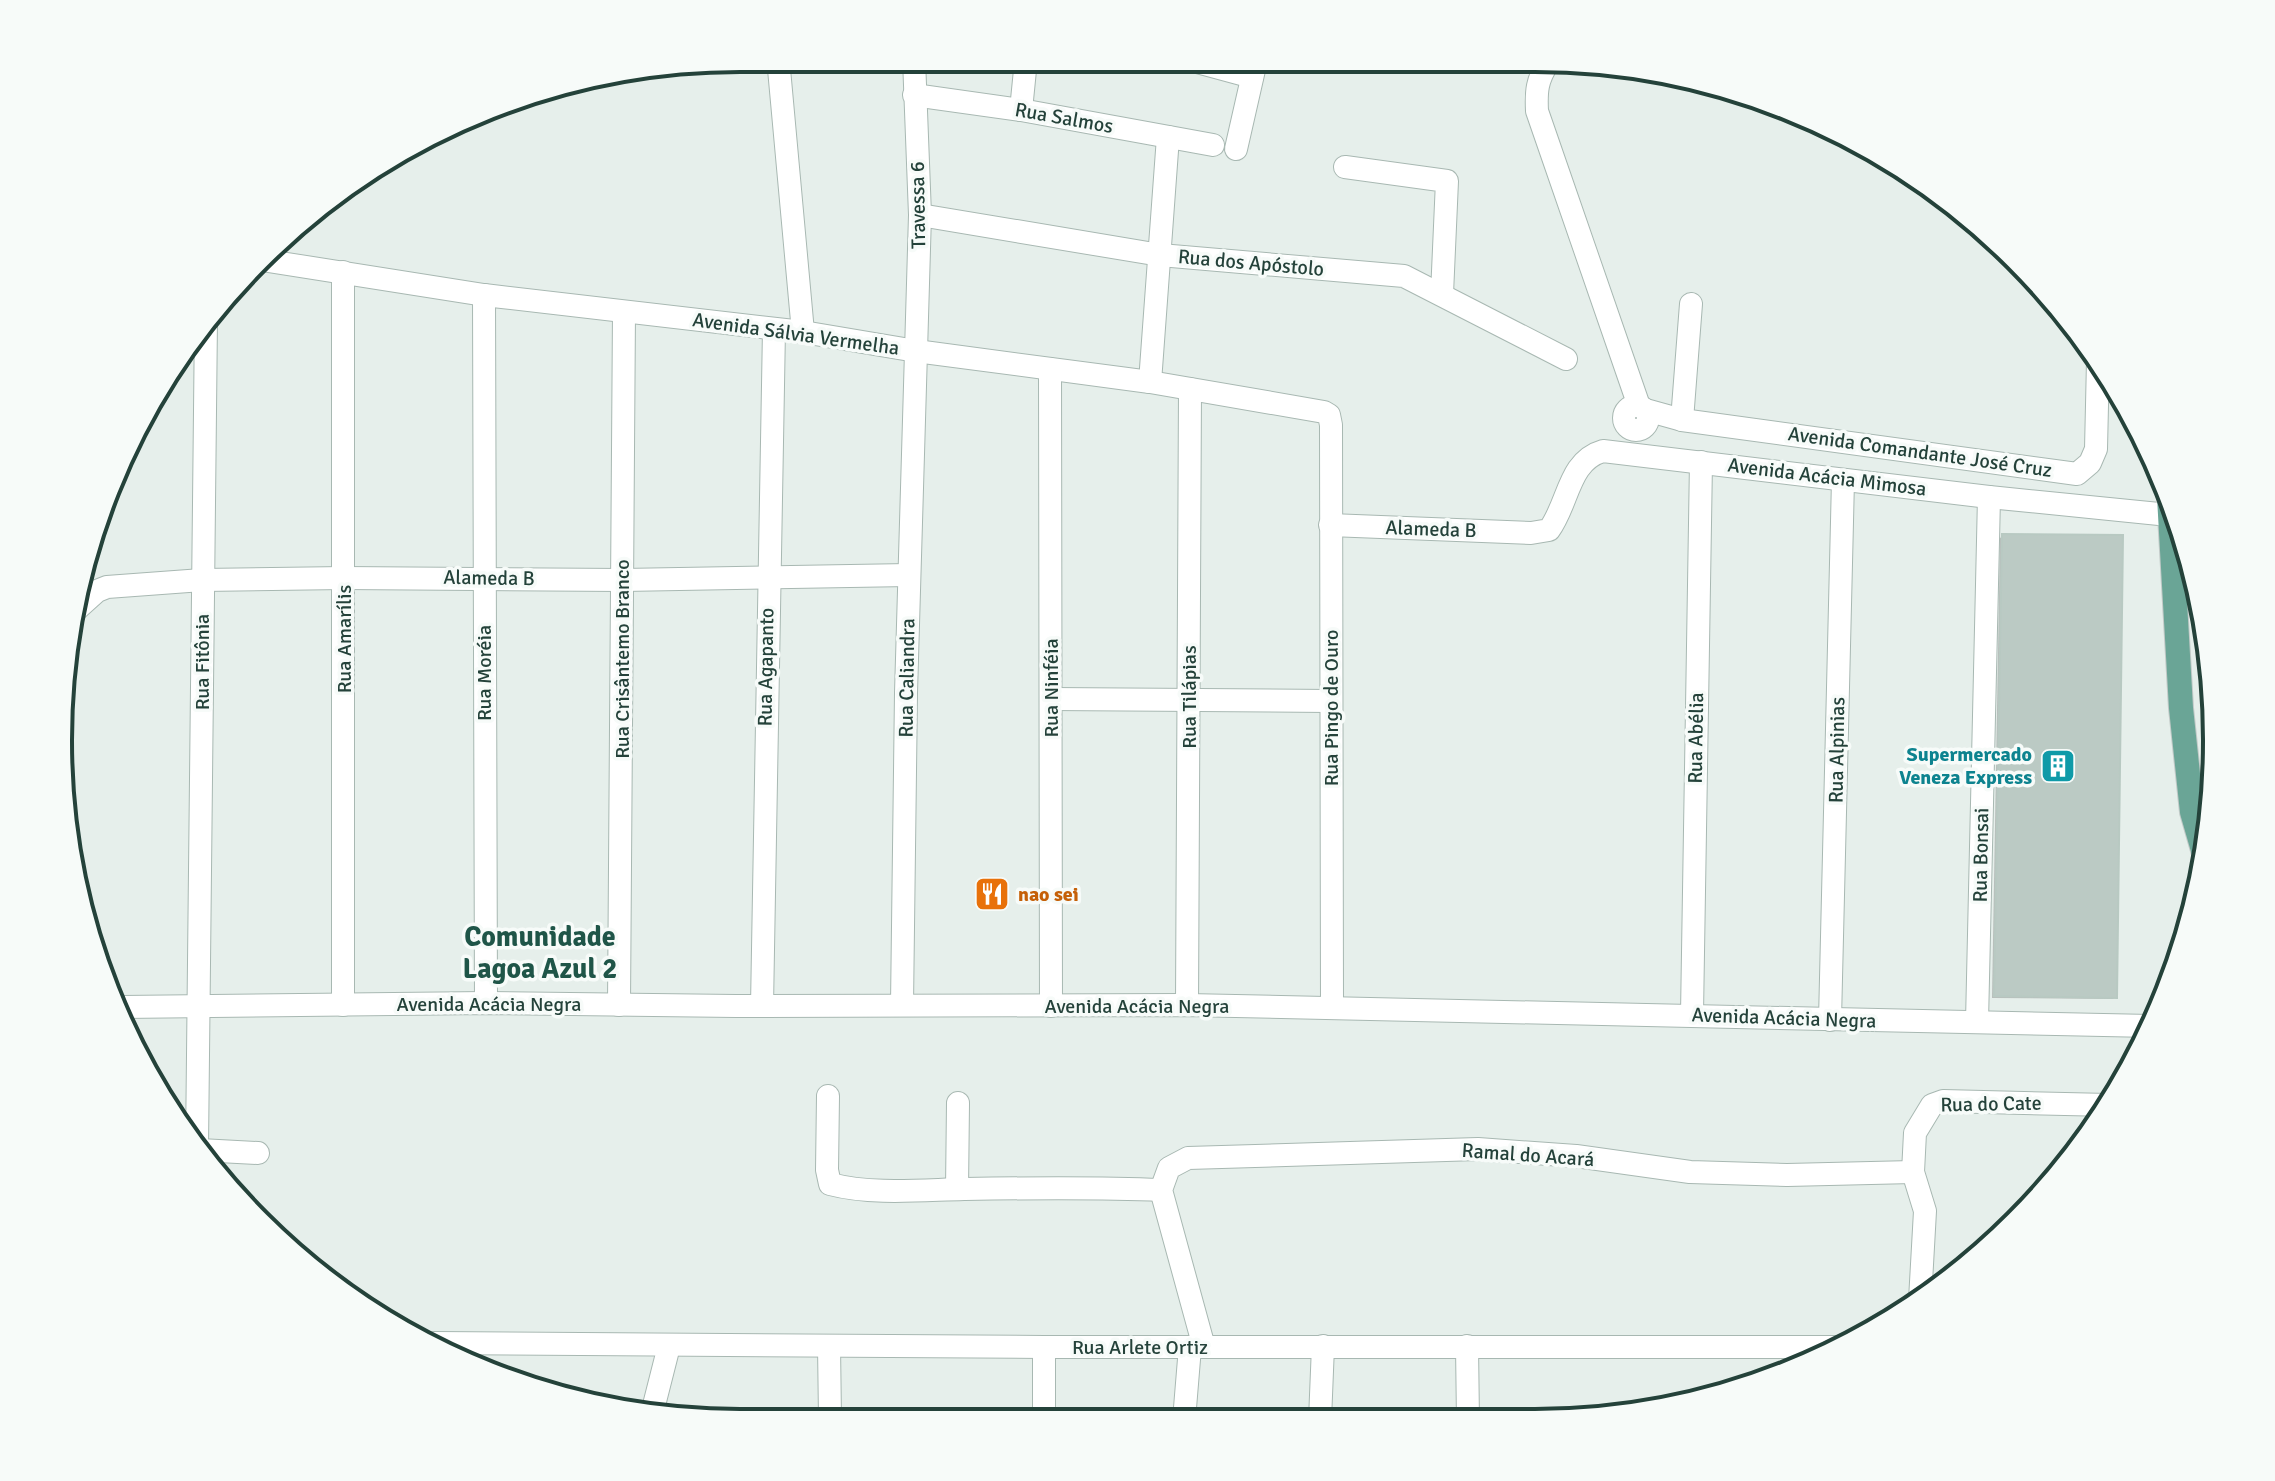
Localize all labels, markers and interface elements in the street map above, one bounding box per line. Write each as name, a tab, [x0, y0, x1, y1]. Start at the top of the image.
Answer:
street label: Rua Salmos	[1013, 97, 1115, 139]
street label: Travessa 6	[905, 161, 931, 249]
street label: Rua dos Apóstolo	[1177, 244, 1325, 282]
street label: Avenida Sálvia Vermelha	[691, 307, 901, 361]
street label: Avenida Comandante José Cruz	[1786, 421, 2054, 483]
street label: Avenida Acácia Mimosa	[1726, 452, 1928, 502]
street label: Alameda B	[1385, 515, 1477, 543]
street label: Rua Crisântemo Branco	[610, 559, 635, 759]
street label: Alameda B	[443, 565, 535, 591]
street label: Rua Amarílis	[332, 585, 357, 693]
street label: Rua Agapanto	[752, 607, 780, 727]
street label: Rua Fitônia	[190, 614, 215, 710]
street label: Rua Caliandra	[893, 618, 921, 738]
street label: Rua Moréia	[472, 625, 497, 721]
street label: Rua Pingo de Ouro	[1319, 630, 1344, 786]
street label: Rua Ninféia	[1039, 638, 1064, 738]
street label: Rua Tilápias	[1177, 645, 1202, 749]
street label: Rua Abélia	[1683, 692, 1709, 784]
street label: Rua Alpinias	[1824, 696, 1850, 803]
place label: Supermercado Veneza Express	[1899, 742, 2032, 790]
building icon: Supermercado Veneza Express	[2039, 747, 2077, 785]
street label: Rua Bonsai	[1968, 807, 1994, 903]
restaurant icon: nao sei	[973, 875, 1011, 913]
place label: nao sei	[1018, 882, 1079, 907]
district label: Comunidade Lagoa Azul 2	[463, 920, 617, 986]
street label: Avenida Acácia Negra	[397, 992, 581, 1017]
street label: Avenida Acácia Negra	[1045, 994, 1229, 1019]
street label: Avenida Acácia Negra	[1691, 1002, 1877, 1034]
street label: Rua do Cate	[1940, 1091, 2042, 1117]
street label: Ramal do Acará	[1461, 1138, 1595, 1172]
street label: Rua Arlete Ortiz	[1072, 1335, 1208, 1360]

